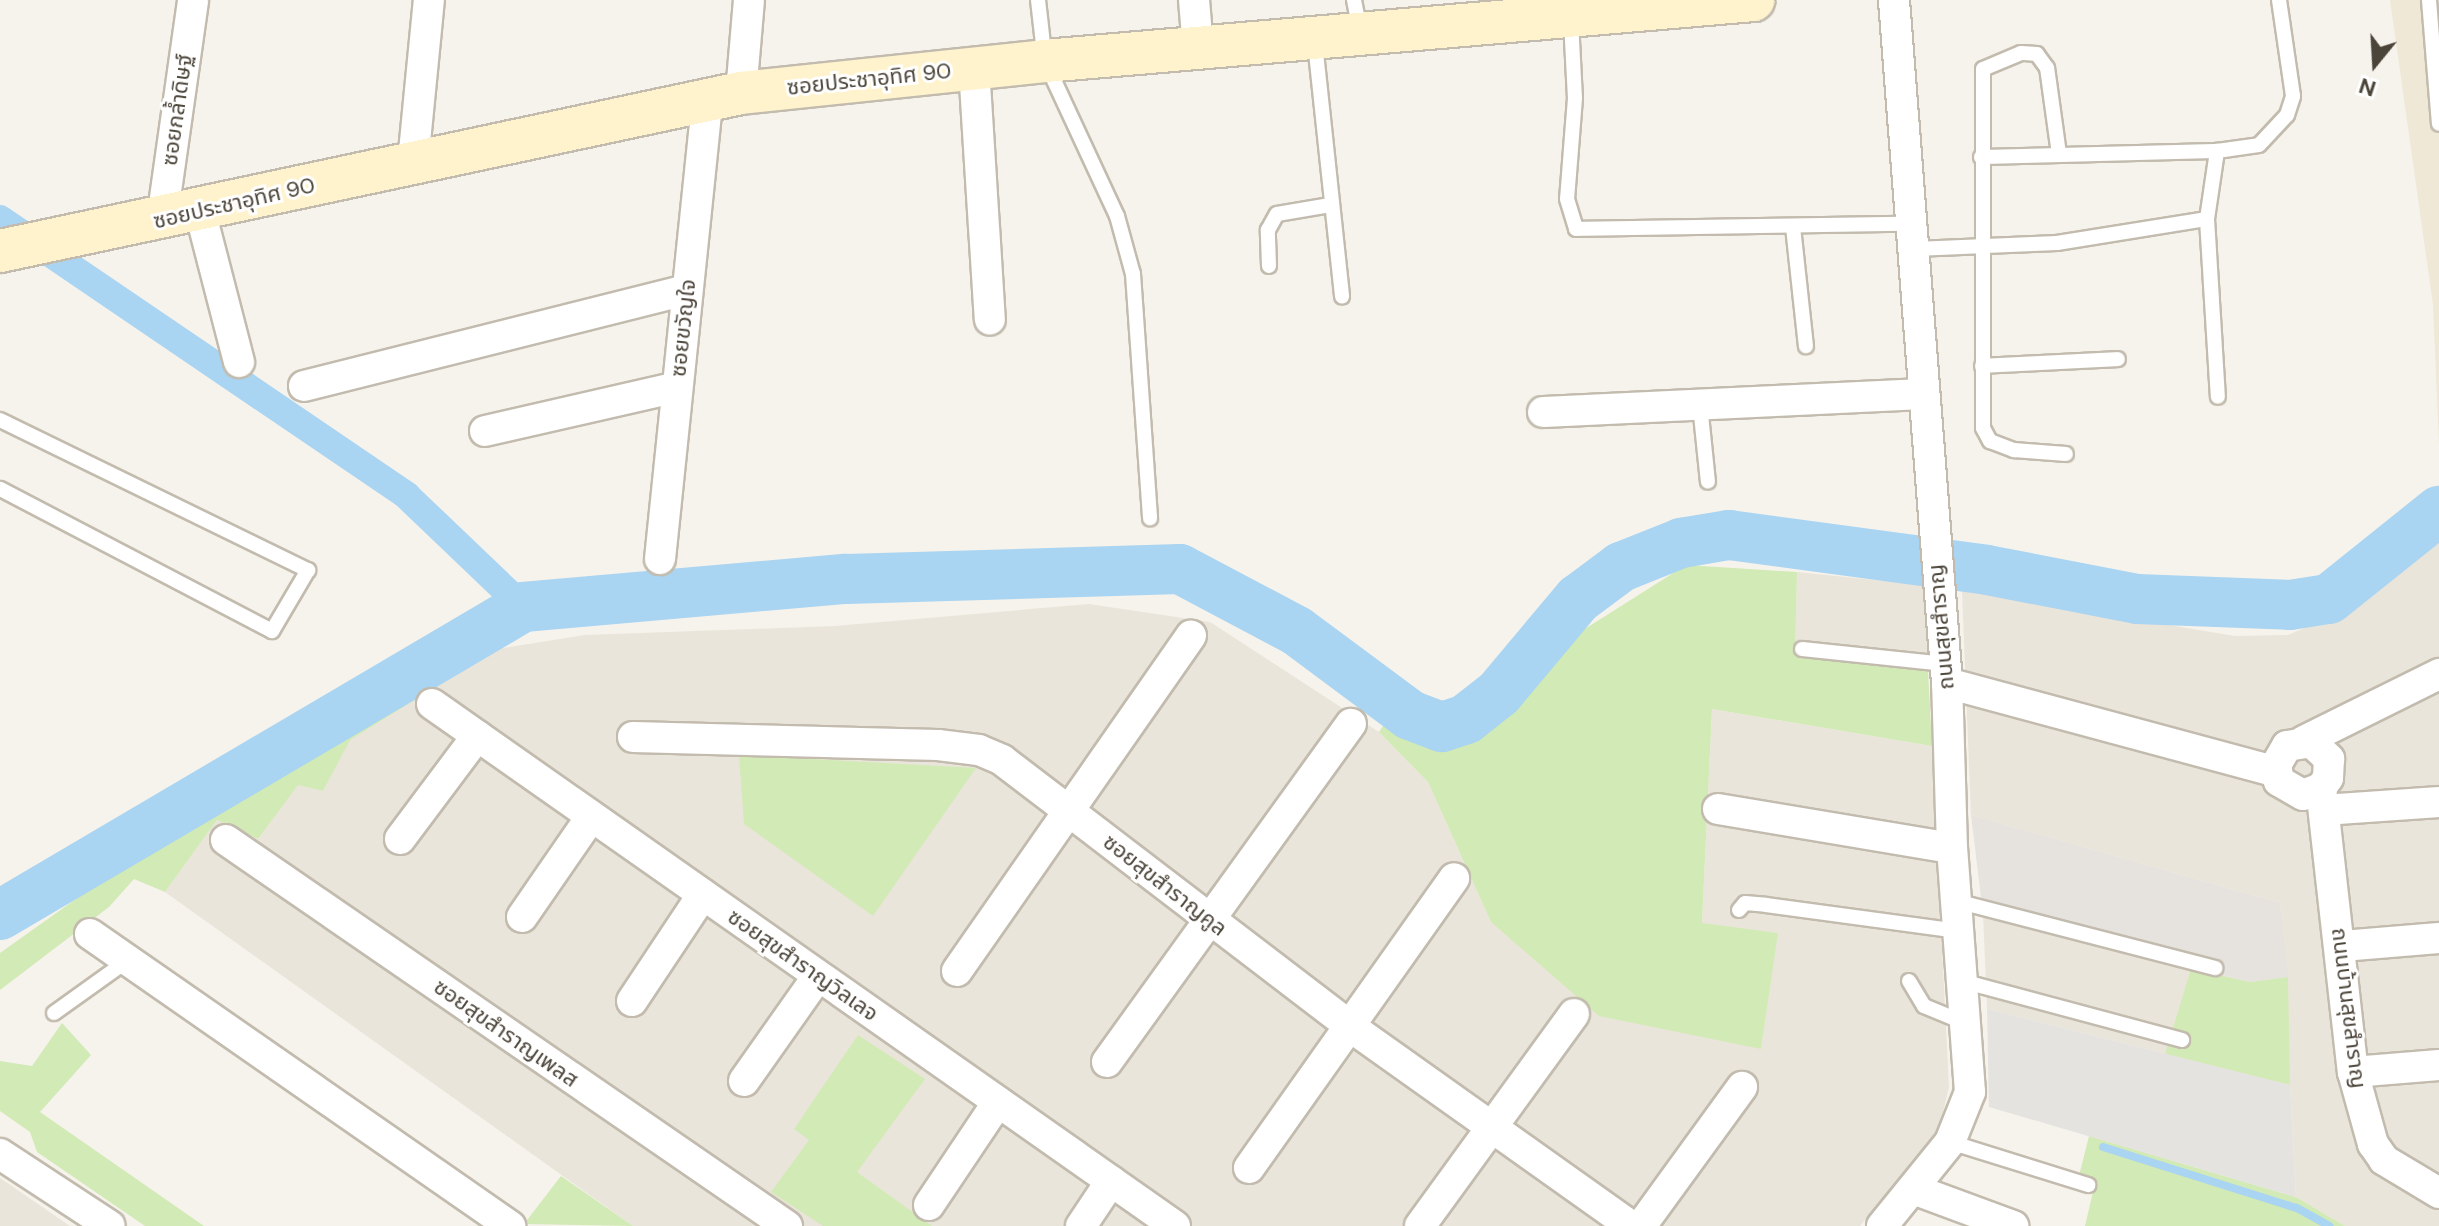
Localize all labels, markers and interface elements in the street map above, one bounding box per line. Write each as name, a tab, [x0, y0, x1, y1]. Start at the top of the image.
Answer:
north arrow	[2335, 24, 2415, 104]
street label: ซอยกล้ำดิษฐ์	[156, 53, 198, 167]
street label: ซอยประชาอุทิศ 90	[786, 57, 952, 101]
text: N	[2355, 71, 2380, 104]
street label: ซอยประชาอุทิศ 90	[151, 172, 317, 234]
street label: ซอยขวัญใจ	[665, 278, 701, 378]
street label: ถนนสุขสำราญ	[1922, 563, 1960, 691]
street label: ซอยสุขสำราญคูล	[1098, 828, 1232, 942]
street label: ซอยสุขสำราญวิลเลจ	[723, 903, 883, 1027]
street label: ถนนบ้านสุขสำราญ	[2326, 926, 2372, 1090]
street label: ซอยสุขสำราญเพลส	[429, 973, 583, 1093]

